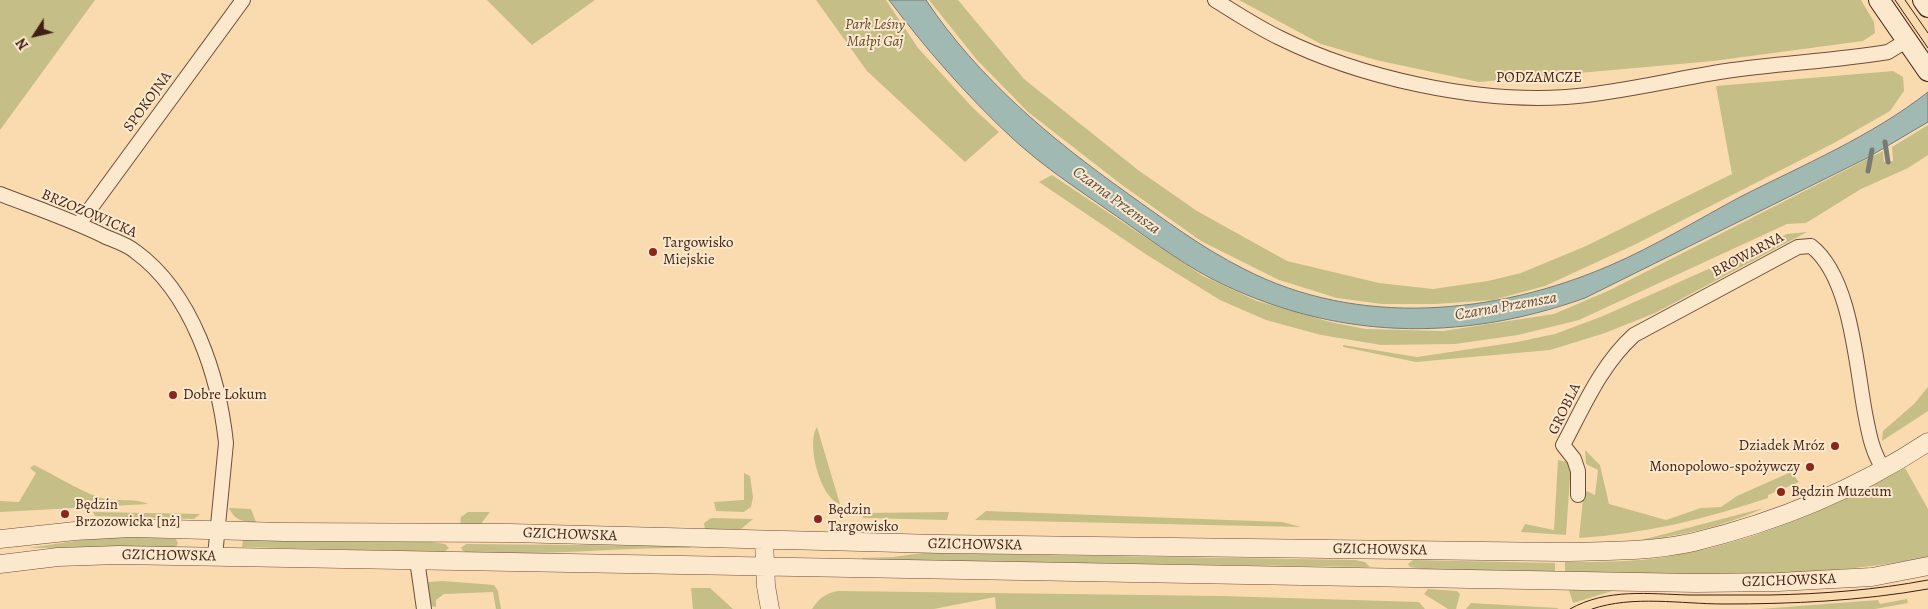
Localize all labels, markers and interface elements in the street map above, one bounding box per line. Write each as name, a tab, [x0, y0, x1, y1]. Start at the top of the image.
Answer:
north arrow	[10, 10, 60, 60]
park label: Park Leśny Małpi Gaj	[845, 16, 905, 51]
text: N	[12, 34, 33, 54]
street label: SPOKOJNA	[120, 68, 176, 136]
street label: PODZAMCZE	[1496, 69, 1582, 87]
water label: Czarna Przemsza	[1069, 163, 1163, 239]
street label: BRZOZOWICKA	[38, 186, 140, 242]
street label: BROWARNA	[1709, 229, 1787, 281]
place label: Targowisko Miejskie	[663, 234, 733, 269]
marker: Targowisko Miejskie	[647, 246, 659, 258]
water label: Czarna Przemsza	[1453, 289, 1559, 325]
street label: GROBLA	[1545, 380, 1585, 438]
place label: Dobre Lokum	[183, 386, 267, 404]
marker: Dobre Lokum	[167, 389, 179, 401]
place label: Dziadek Mróz	[1739, 437, 1825, 455]
marker: Dziadek Mróz	[1829, 440, 1841, 452]
place label: Monopolowo-spożywczy	[1649, 458, 1800, 476]
marker: Monopolowo-spożywczy	[1804, 461, 1816, 473]
place label: Będzin Muzeum	[1791, 483, 1892, 501]
marker: Będzin Muzeum	[1775, 486, 1787, 498]
place label: Będzin Brzozowicka [nż]	[75, 496, 181, 531]
place label: Będzin Targowisko	[828, 501, 898, 536]
marker: Będzin Brzozowicka [nż]	[59, 508, 71, 520]
marker: Będzin Targowisko	[812, 513, 824, 525]
street label: GZICHOWSKA	[523, 524, 617, 546]
street label: GZICHOWSKA	[928, 535, 1022, 555]
street label: GZICHOWSKA	[1333, 540, 1427, 560]
street label: GZICHOWSKA	[122, 546, 216, 566]
street label: GZICHOWSKA	[1742, 570, 1836, 592]

